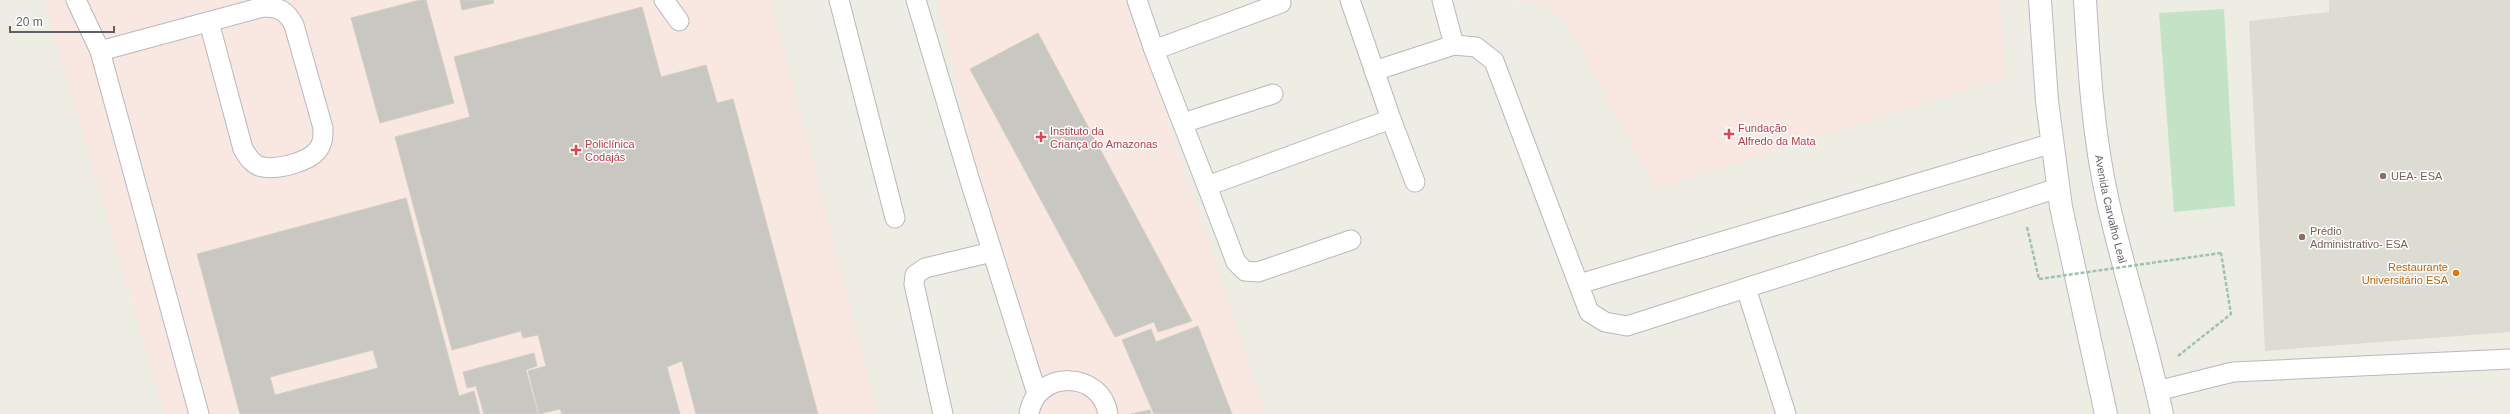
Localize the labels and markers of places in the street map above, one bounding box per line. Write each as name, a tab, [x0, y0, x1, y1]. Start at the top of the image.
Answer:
place label: Fundação Alfredo da Mata	[1738, 122, 1817, 147]
place label: Instituto da Criança do Amazonas	[1050, 125, 1158, 150]
marker: Fundação Alfredo da Mata	[1723, 128, 1735, 140]
marker: Instituto da Criança do Amazonas	[1035, 131, 1047, 143]
place label: Policlínica Codajás	[585, 138, 635, 163]
marker: Policlínica Codajás	[570, 144, 582, 156]
place label: UEA- ESA	[2391, 170, 2443, 182]
marker: UEA- ESA	[2378, 171, 2388, 181]
place label: Prédio Administrativo- ESA	[2310, 225, 2408, 250]
marker: Prédio Administrativo- ESA	[2297, 232, 2307, 242]
place label: Restaurante Universitário ESA	[2362, 261, 2449, 286]
marker: Restaurante Universitário ESA	[2451, 268, 2461, 278]

